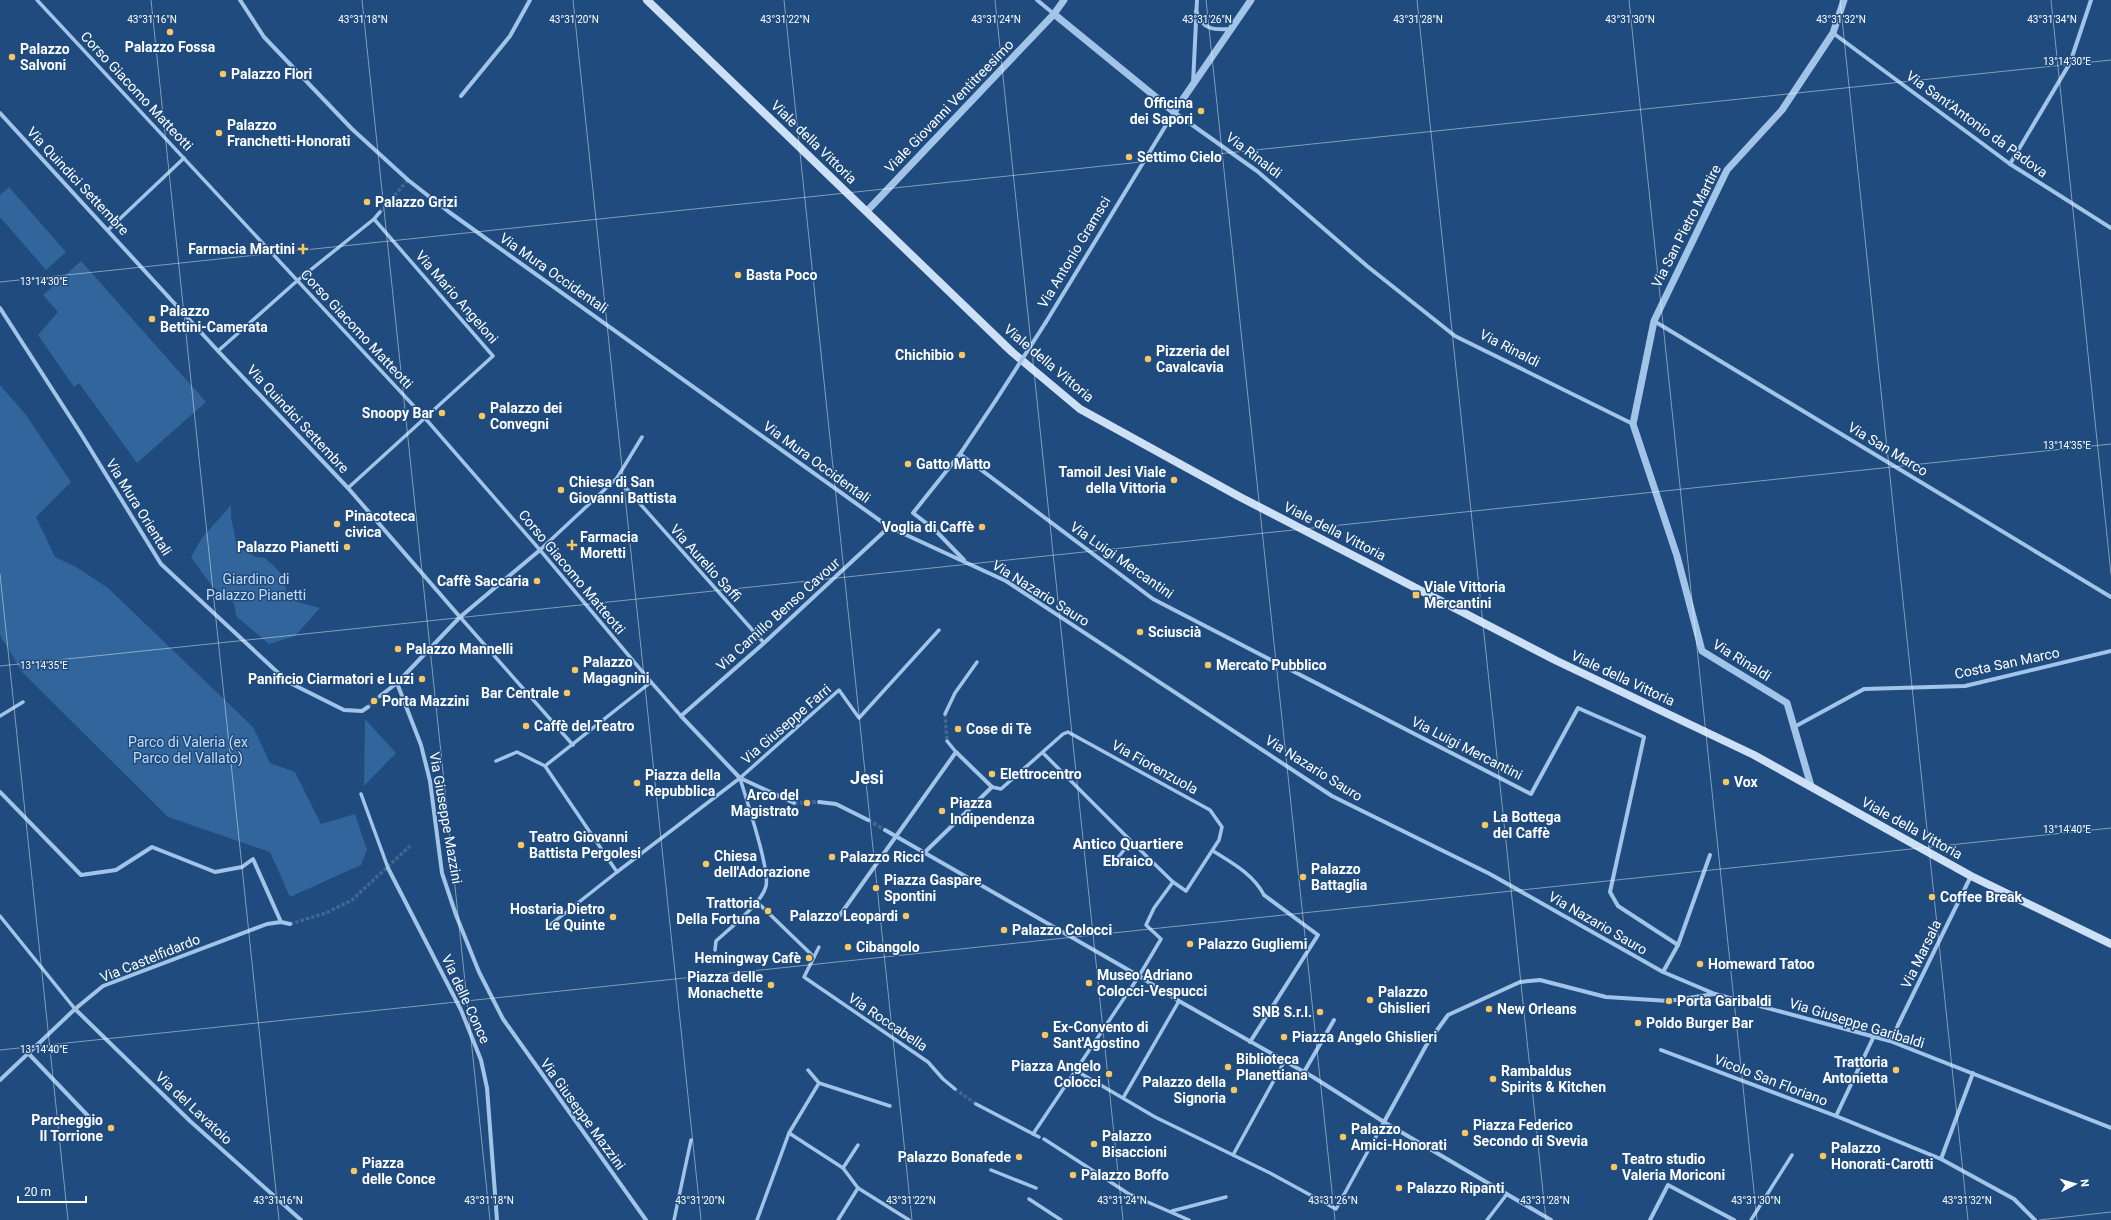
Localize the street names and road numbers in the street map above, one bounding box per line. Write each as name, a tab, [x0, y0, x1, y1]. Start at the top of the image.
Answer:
street label: Corso Giacomo Matteotti	[78, 28, 196, 154]
street label: Viale Giovanni Ventitreesimo	[881, 36, 1017, 176]
street label: Via Sant'Antonio da Padova	[1903, 67, 2051, 181]
street label: Viale della Vittoria	[768, 97, 860, 187]
street label: Via Quindici Settembre	[24, 124, 132, 238]
street label: Via Rinaldi	[1223, 129, 1285, 181]
street label: Via San Pietro Martire	[1648, 162, 1724, 290]
street label: Via Antonio Gramsci	[1034, 193, 1114, 311]
street label: Via Mura Occidentali	[497, 230, 611, 316]
street label: Via Mario Angeloni	[412, 247, 502, 347]
street label: Corso Giacomo Matteotti	[298, 266, 416, 392]
street label: Viale della Vittoria	[1001, 321, 1097, 405]
street label: Via Rinaldi	[1477, 326, 1543, 370]
street label: Via Quindici Settembre	[244, 362, 352, 476]
street label: Via Mura Occidentali	[760, 418, 874, 506]
street label: Via San Marco	[1845, 419, 1931, 479]
street label: Via Mura Orientali	[103, 456, 175, 558]
street label: Viale della Vittoria	[1281, 498, 1389, 564]
street label: Corso Giacomo Matteotti	[515, 507, 629, 637]
street label: Via Luigi Mercantini	[1067, 518, 1177, 602]
street label: Via Aurelio Saffi	[667, 521, 745, 605]
street label: Via Camillo Benso Cavour	[713, 554, 843, 674]
street label: Via Nazario Sauro	[990, 557, 1092, 629]
street label: Via Rinaldi	[1710, 636, 1774, 684]
street label: Costa San Marco	[1953, 644, 2061, 682]
street label: Viale della Vittoria	[1569, 647, 1677, 709]
street label: Via Giuseppe Farri	[738, 681, 834, 767]
street label: Via Luigi Mercantini	[1409, 713, 1525, 783]
street label: Via Nazario Sauro	[1263, 732, 1365, 804]
street label: Via Fiorenzuola	[1109, 737, 1201, 797]
street label: Via Giuseppe Mazzini	[427, 751, 465, 885]
street label: Viale della Vittoria	[1859, 794, 1965, 862]
street label: Via Nazario Sauro	[1546, 888, 1650, 958]
street label: Via Marsala	[1898, 917, 1944, 991]
street label: Via Castelfidardo	[98, 931, 202, 985]
street label: Via delle Conce	[438, 952, 494, 1046]
street label: Via Roccabella	[845, 990, 931, 1054]
street label: Via Giuseppe Garibaldi	[1787, 995, 1927, 1051]
street label: Vicolo San Floriano	[1712, 1051, 1830, 1109]
street label: Via Giuseppe Mazzini	[537, 1055, 629, 1173]
street label: Via del Lavatoio	[152, 1068, 236, 1148]

